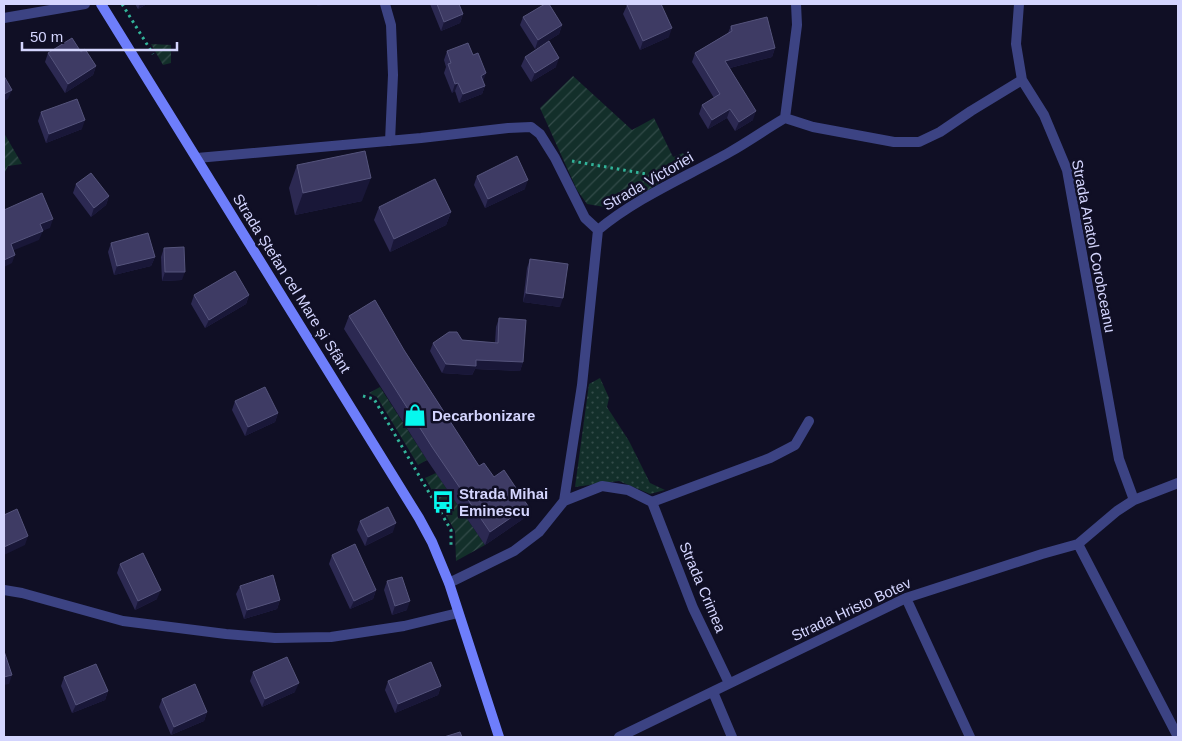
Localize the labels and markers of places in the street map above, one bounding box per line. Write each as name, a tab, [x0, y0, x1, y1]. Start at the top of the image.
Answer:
shop icon: Decarbonizare	[402, 402, 428, 428]
place label: Decarbonizare	[432, 407, 535, 424]
place label: Strada Mihai Eminescu	[459, 485, 548, 519]
bus stop icon: Strada Mihai Eminescu	[430, 489, 456, 515]

